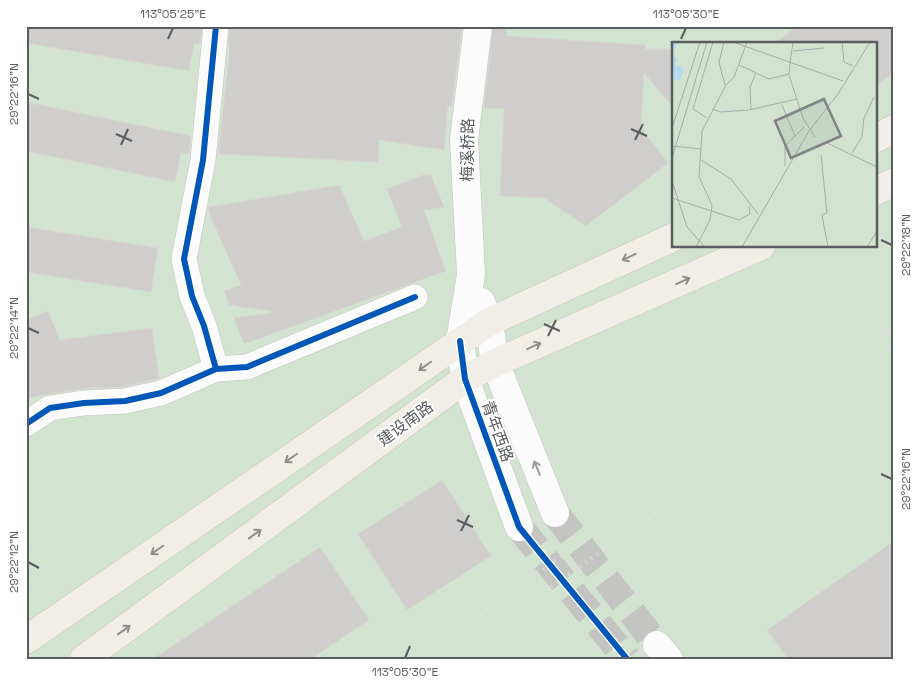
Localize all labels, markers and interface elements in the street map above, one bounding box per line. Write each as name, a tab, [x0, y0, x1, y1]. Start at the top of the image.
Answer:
text: 113°05'25"E	[140, 6, 206, 22]
text: 113°05'30"E	[653, 6, 720, 22]
inset map	[672, 42, 878, 248]
text: 29°22'16"N	[6, 63, 22, 125]
street label: 梅溪桥路	[456, 118, 479, 182]
text: 29°22'18"N	[898, 214, 914, 276]
one-way arrow	[622, 252, 637, 262]
one-way arrow	[675, 275, 690, 285]
text: 29°22'14"N	[6, 297, 22, 359]
one-way arrow	[526, 340, 541, 350]
one-way arrow	[418, 361, 432, 371]
street label: 建设南路	[373, 396, 437, 451]
street label: 青年西路	[477, 398, 518, 465]
text: 29°22'16"N	[898, 448, 914, 510]
one-way arrow	[284, 453, 298, 463]
one-way arrow	[532, 461, 541, 476]
one-way arrow	[248, 528, 261, 539]
text: 29°22'12"N	[6, 531, 22, 593]
one-way arrow	[150, 545, 164, 555]
one-way arrow	[117, 625, 131, 635]
text: 113°05'30"E	[372, 664, 439, 680]

